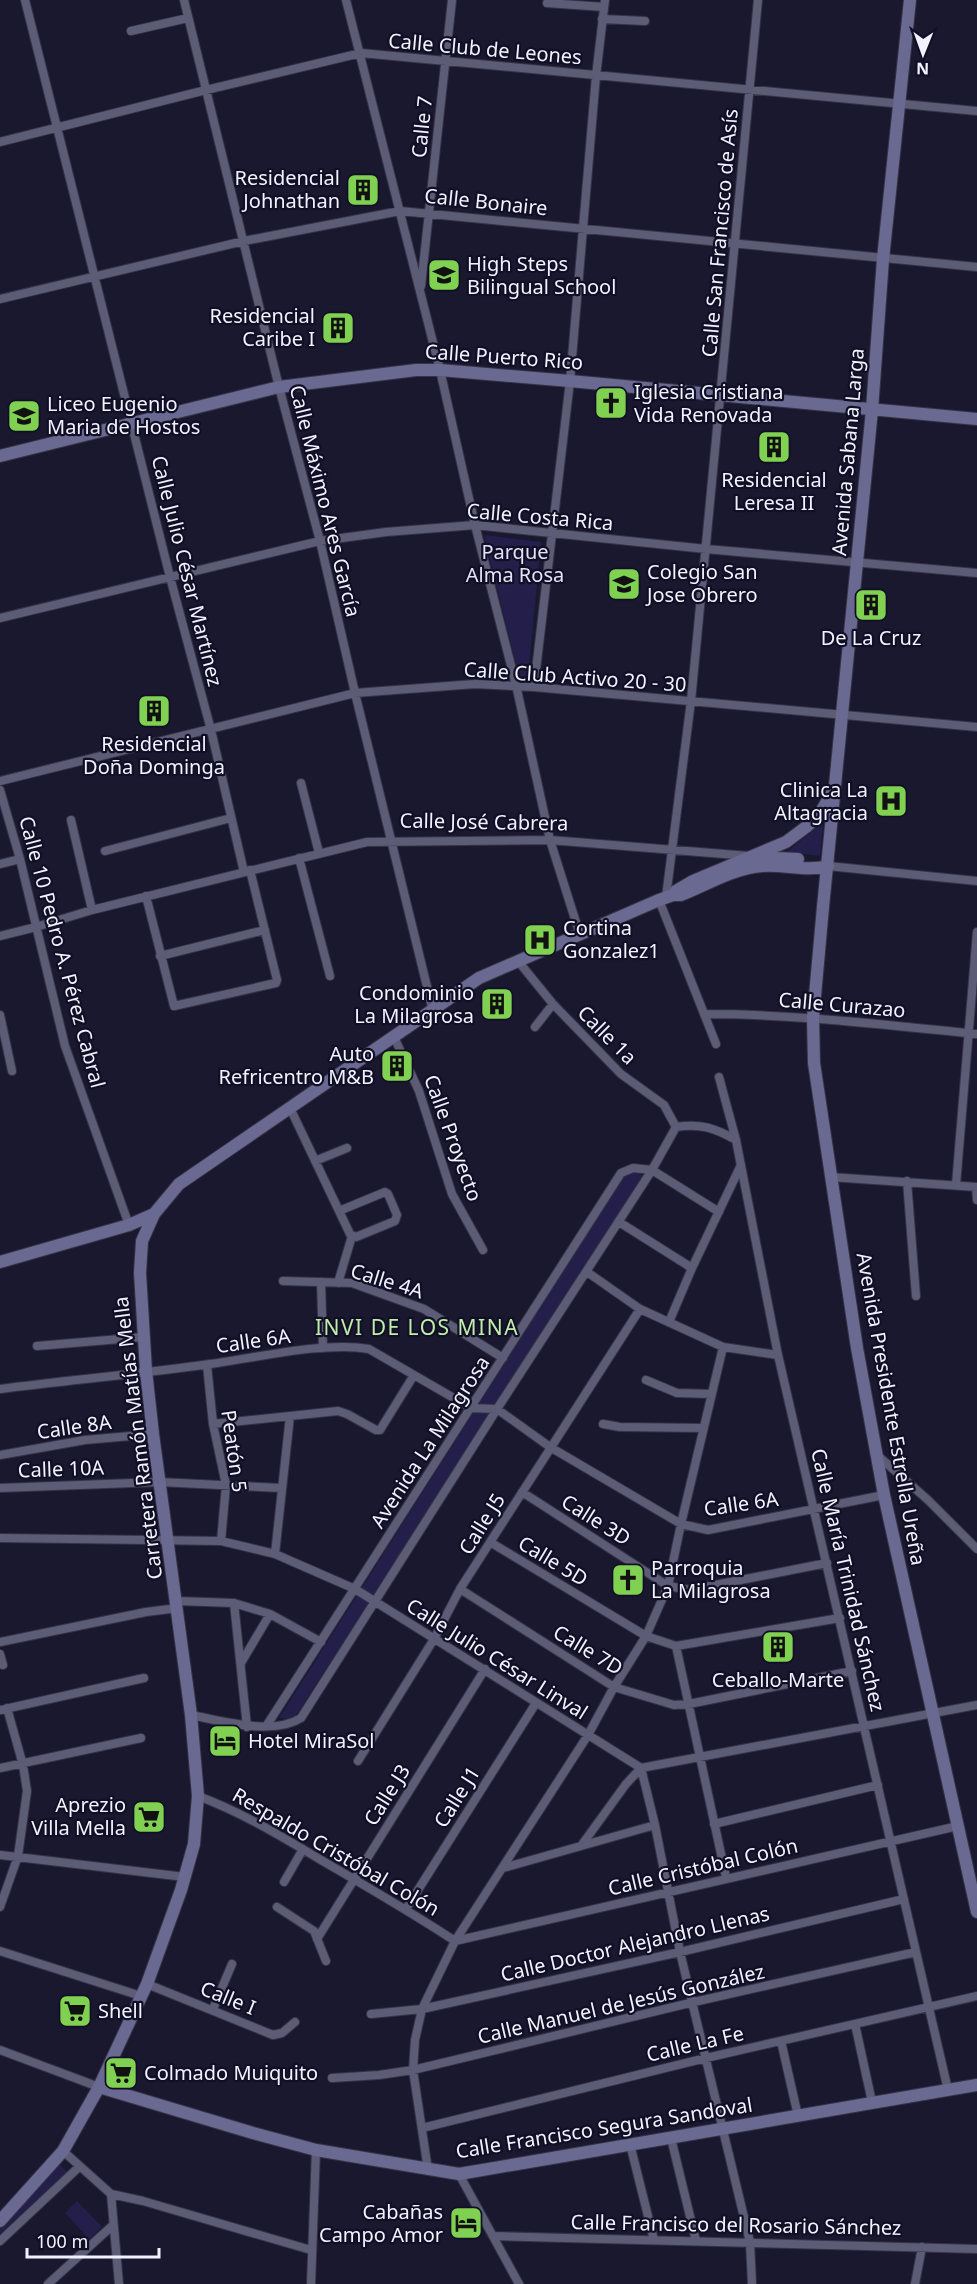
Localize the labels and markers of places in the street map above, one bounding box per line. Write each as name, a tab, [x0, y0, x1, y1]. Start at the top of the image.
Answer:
place label: Residencial Johnathan	[234, 164, 340, 214]
building icon: Residencial Johnathan	[345, 172, 381, 208]
place label: High Steps Bilingual School	[467, 250, 616, 300]
school or university icon: High Steps Bilingual School	[426, 257, 462, 293]
place label: Residencial Caribe I	[209, 302, 315, 352]
building icon: Residencial Caribe I	[320, 310, 356, 346]
place label: Iglesia Cristiana Vida Renovada	[634, 378, 784, 428]
church icon: Iglesia Cristiana Vida Renovada	[593, 385, 629, 421]
place label: Liceo Eugenio Maria de Hostos	[47, 390, 200, 440]
school or university icon: Liceo Eugenio Maria de Hostos	[6, 398, 42, 434]
building icon: Residencial Leresa II	[756, 429, 792, 465]
place label: Residencial Leresa II	[721, 466, 827, 516]
place label: Colegio San Jose Obrero	[645, 558, 758, 608]
school or university icon: Colegio San Jose Obrero	[606, 566, 642, 602]
building icon: De La Cruz	[853, 587, 889, 623]
place label: De La Cruz	[821, 624, 921, 651]
building icon: Residencial Doña Dominga	[136, 693, 172, 729]
place label: Residencial Doña Dominga	[83, 730, 225, 780]
place label: Clinica La Altagracia	[774, 776, 868, 826]
hospital icon: Clinica La Altagracia	[873, 783, 909, 819]
place label: Cortina Gonzalez1	[563, 914, 660, 964]
hospital icon: Cortina Gonzalez1	[522, 922, 558, 958]
place label: Condominio La Milagrosa	[354, 979, 474, 1029]
building icon: Condominio La Milagrosa	[479, 986, 515, 1022]
place label: Auto Refricentro M&B	[219, 1040, 374, 1090]
building icon: Auto Refricentro M&B	[379, 1048, 415, 1084]
place label: Parroquia La Milagrosa	[651, 1554, 771, 1604]
church icon: Parroquia La Milagrosa	[610, 1562, 646, 1598]
building icon: Ceballo-Marte	[760, 1629, 796, 1665]
place label: Ceballo-Marte	[712, 1666, 844, 1693]
hotel icon: Hotel MiraSol	[207, 1723, 243, 1759]
place label: Hotel MiraSol	[248, 1727, 374, 1754]
place label: Aprezio Villa Mella	[31, 1791, 126, 1841]
supermarket icon: Aprezio Villa Mella	[131, 1799, 167, 1835]
supermarket icon: Shell	[57, 1993, 93, 2029]
place label: Shell	[98, 1997, 143, 2024]
supermarket icon: Colmado Muiquito	[103, 2055, 139, 2091]
place label: Colmado Muiquito	[144, 2059, 318, 2086]
place label: Cabañas Campo Amor	[319, 2198, 443, 2248]
hotel icon: Cabañas Campo Amor	[448, 2205, 484, 2241]

